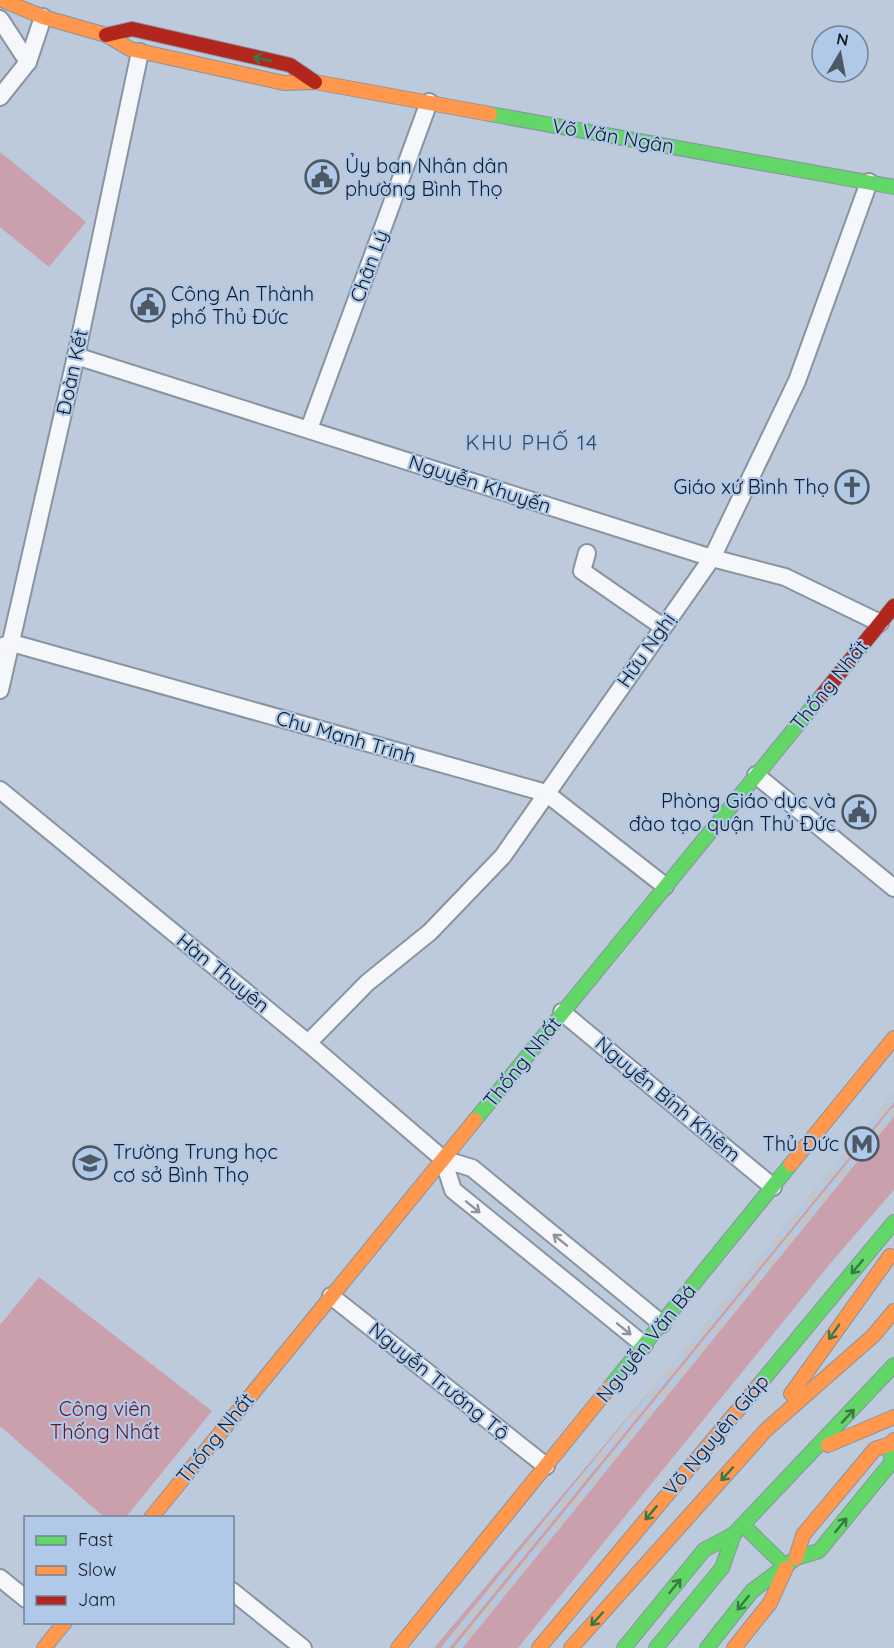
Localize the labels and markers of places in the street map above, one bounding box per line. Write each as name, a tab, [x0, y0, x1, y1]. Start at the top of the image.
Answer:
place label: Ủy ban Nhân dân phường Bình Thọ	[345, 153, 508, 201]
public building icon: Ủy ban Nhân dân phường Bình Thọ	[304, 159, 340, 195]
place label: Công An Thành phố Thủ Đức	[171, 281, 314, 329]
public building icon: Công An Thành phố Thủ Đức	[130, 287, 166, 323]
church icon: Giáo xứ Bình Thọ	[834, 469, 870, 505]
place label: Giáo xứ Bình Thọ	[674, 474, 829, 499]
place label: Phòng Giáo dục và đào tạo quận Thủ Đức	[629, 788, 836, 836]
public building icon: Phòng Giáo dục và đào tạo quận Thủ Đức	[841, 794, 877, 830]
metro station icon: Thủ Đức	[844, 1126, 880, 1162]
place label: Thủ Đức	[763, 1131, 839, 1156]
place label: Trường Trung học cơ sở Bình Thọ	[113, 1139, 278, 1187]
school or university icon: Trường Trung học cơ sở Bình Thọ	[72, 1145, 108, 1181]

